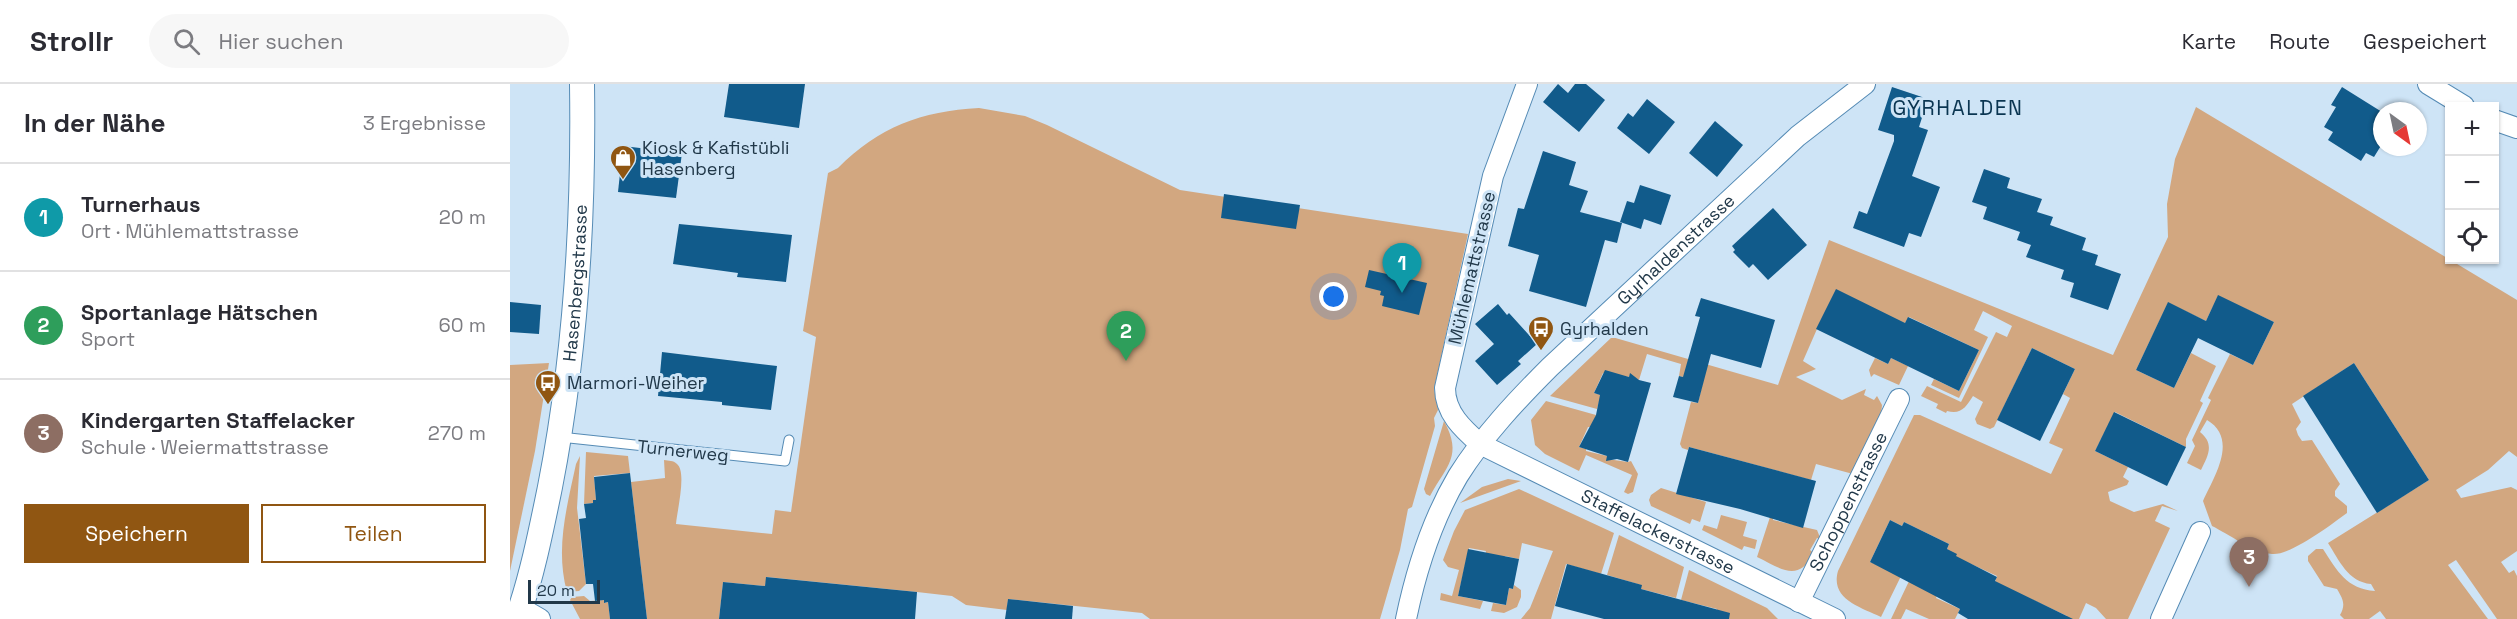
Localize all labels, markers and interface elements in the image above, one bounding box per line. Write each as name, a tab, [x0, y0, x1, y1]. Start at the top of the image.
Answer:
search box	[149, 14, 569, 68]
text: Strollr	[30, 23, 113, 59]
icon: search	[170, 25, 203, 58]
text: Hier suchen	[218, 27, 343, 55]
text: Karte	[2182, 28, 2236, 55]
text: Route	[2269, 28, 2330, 55]
text: Gespeichert	[2363, 28, 2487, 55]
district label: GYRHALDEN	[1893, 94, 2023, 121]
north arrow	[2373, 102, 2427, 156]
map controls	[2445, 102, 2499, 264]
button: +	[2445, 102, 2499, 156]
text: In der Nähe	[24, 106, 165, 140]
text: 3 Ergebnisse	[363, 110, 486, 136]
place label: Kiosk & Kafistübli Hasenberg	[642, 136, 790, 180]
shop icon: Kiosk & Kafistübli Hasenberg	[608, 143, 638, 181]
button: −	[2445, 156, 2499, 210]
street label: Mühlemattstrasse	[1443, 189, 1500, 347]
street label: Gyrhaldenstrasse	[1612, 189, 1739, 310]
text: Turnerhaus	[81, 190, 201, 218]
text: 1	[39, 204, 48, 230]
text: 20 m	[439, 204, 486, 230]
street label: Hasenbergstrasse	[557, 204, 592, 363]
button: locate	[2445, 210, 2499, 264]
text: Ort · Mühlemattstrasse	[81, 218, 299, 244]
pin: 1	[1382, 244, 1422, 293]
your location	[1319, 282, 1348, 311]
text: Sportanlage Hätschen	[81, 298, 318, 326]
text: 2	[38, 312, 49, 338]
text: 60 m	[439, 312, 486, 338]
pin: 2	[1106, 312, 1146, 361]
bus stop icon: Gyrhalden	[1526, 314, 1556, 352]
place label: Gyrhalden	[1560, 317, 1649, 340]
text: Sport	[81, 326, 135, 352]
bus stop icon: Marmori-Weiher	[533, 368, 563, 406]
place label: Marmori-Weiher	[567, 371, 705, 394]
text: Kindergarten Staffelacker	[81, 406, 355, 434]
text: 3	[37, 420, 50, 446]
text: 270 m	[428, 420, 486, 446]
street label: Schoppenstrasse	[1804, 428, 1892, 575]
text: Schule · Weiermattstrasse	[81, 434, 329, 460]
street label: Turnerweg	[636, 434, 730, 467]
street label: Staffelackerstrasse	[1577, 484, 1739, 579]
button: Speichern	[24, 504, 249, 563]
button: Teilen	[261, 504, 486, 563]
pin: 3	[2230, 538, 2268, 587]
scale bar	[528, 577, 600, 604]
text: 20 m	[537, 580, 575, 601]

